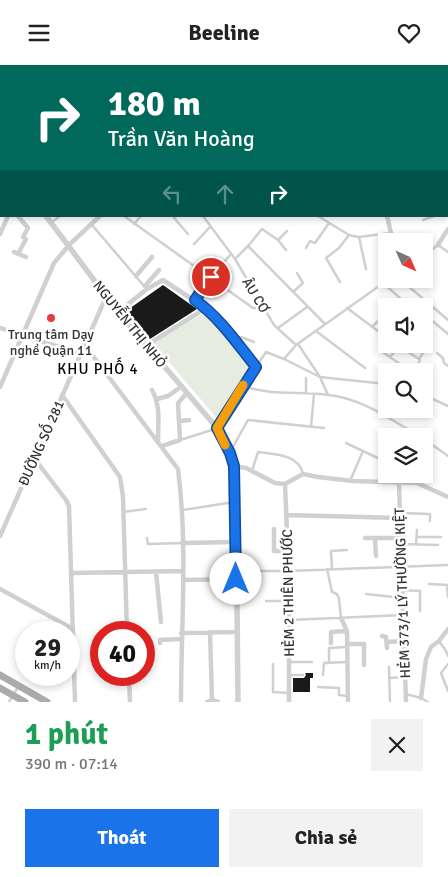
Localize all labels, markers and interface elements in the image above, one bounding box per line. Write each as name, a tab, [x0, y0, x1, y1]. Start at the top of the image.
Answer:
icon: menu	[25, 19, 53, 47]
text: Beeline	[188, 19, 260, 46]
icon: heart	[395, 19, 423, 47]
text: 180 m	[108, 82, 201, 125]
icon: right	[25, 85, 90, 150]
text: Trần Văn Hoàng	[108, 125, 255, 152]
icon: left	[158, 180, 186, 208]
icon: ahead	[211, 180, 239, 208]
icon: right	[264, 180, 292, 208]
north arrow	[378, 233, 432, 287]
map controls	[378, 233, 433, 483]
pin	[190, 256, 232, 298]
icon: arrive	[197, 263, 225, 291]
street label: ÂU CƠ	[238, 274, 273, 316]
street label: NGUYỄN THỊ NHỎ	[89, 276, 171, 371]
button: sound	[378, 298, 433, 353]
marker: Trung tâm Dạy nghề Quận 11	[45, 312, 57, 324]
place label: Trung tâm Dạy nghề Quận 11	[8, 326, 94, 359]
district label: KHU PHỐ 4	[57, 357, 139, 378]
button: search	[378, 363, 433, 418]
street label: ĐƯỜNG SỐ 281	[13, 397, 68, 489]
button: layers	[378, 428, 433, 483]
street label: HẺM 373/1 LÝ THƯỜNG KIỆT	[391, 507, 414, 679]
street label: HẺM 2 THIÊN PHƯỚC	[279, 529, 298, 657]
position arrow	[209, 552, 261, 604]
speed limit sign: 40	[90, 621, 155, 686]
text: 29	[34, 632, 61, 663]
text: km/h	[34, 658, 61, 673]
text: 1 phút	[25, 716, 108, 753]
button: close	[371, 719, 423, 771]
text: 390 m · 07:14	[25, 754, 118, 774]
button: Thoát	[25, 809, 219, 867]
button: Chia sẻ	[229, 809, 423, 867]

